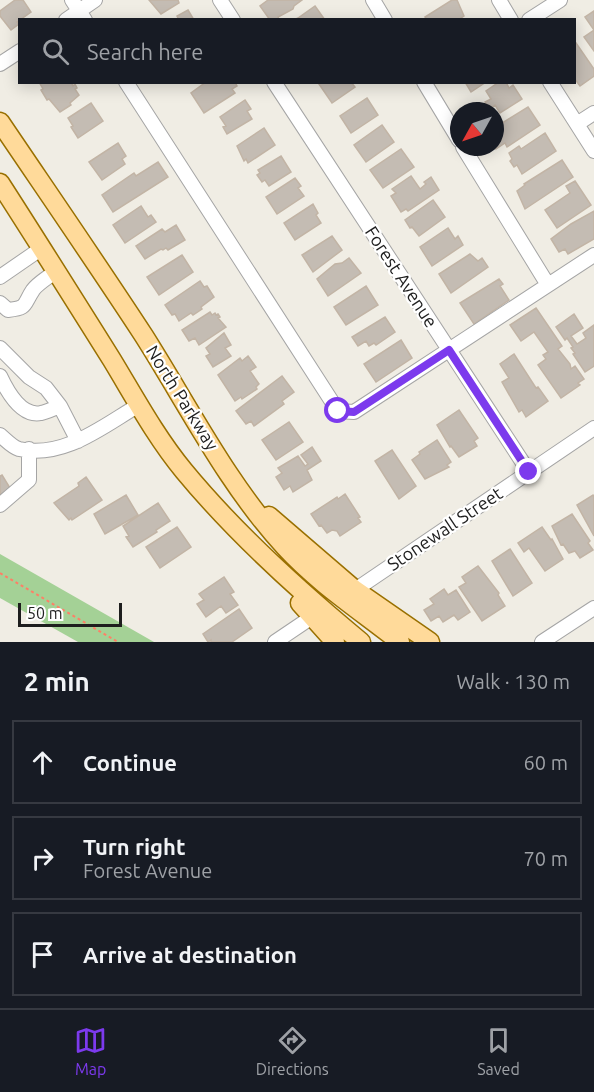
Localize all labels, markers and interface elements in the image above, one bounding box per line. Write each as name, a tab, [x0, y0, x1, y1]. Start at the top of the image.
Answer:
search box	[18, 18, 576, 84]
icon: search	[39, 35, 72, 68]
text: Search here	[87, 39, 203, 64]
north arrow	[450, 102, 504, 156]
street label: Forest Avenue	[362, 222, 442, 331]
street label: North Parkway	[143, 342, 223, 454]
route start	[324, 397, 350, 423]
route end	[515, 458, 541, 484]
street label: Stonewall Street	[383, 482, 506, 574]
scale bar	[18, 600, 122, 628]
text: 50 m	[27, 604, 63, 622]
text: 2 min	[24, 667, 90, 696]
text: Walk · 130 m	[457, 670, 570, 693]
icon: ahead	[26, 746, 59, 779]
text: Continue	[83, 750, 177, 775]
text: 60 m	[524, 751, 568, 774]
text: Turn right	[83, 834, 185, 859]
icon: right	[26, 842, 59, 875]
text: 70 m	[524, 847, 568, 870]
text: Forest Avenue	[83, 859, 212, 882]
icon: arrive	[26, 938, 59, 971]
text: Arrive at destination	[83, 942, 297, 967]
tab: Map	[74, 1024, 107, 1078]
tab: Directions	[256, 1024, 329, 1078]
tab: Saved	[477, 1024, 520, 1078]

